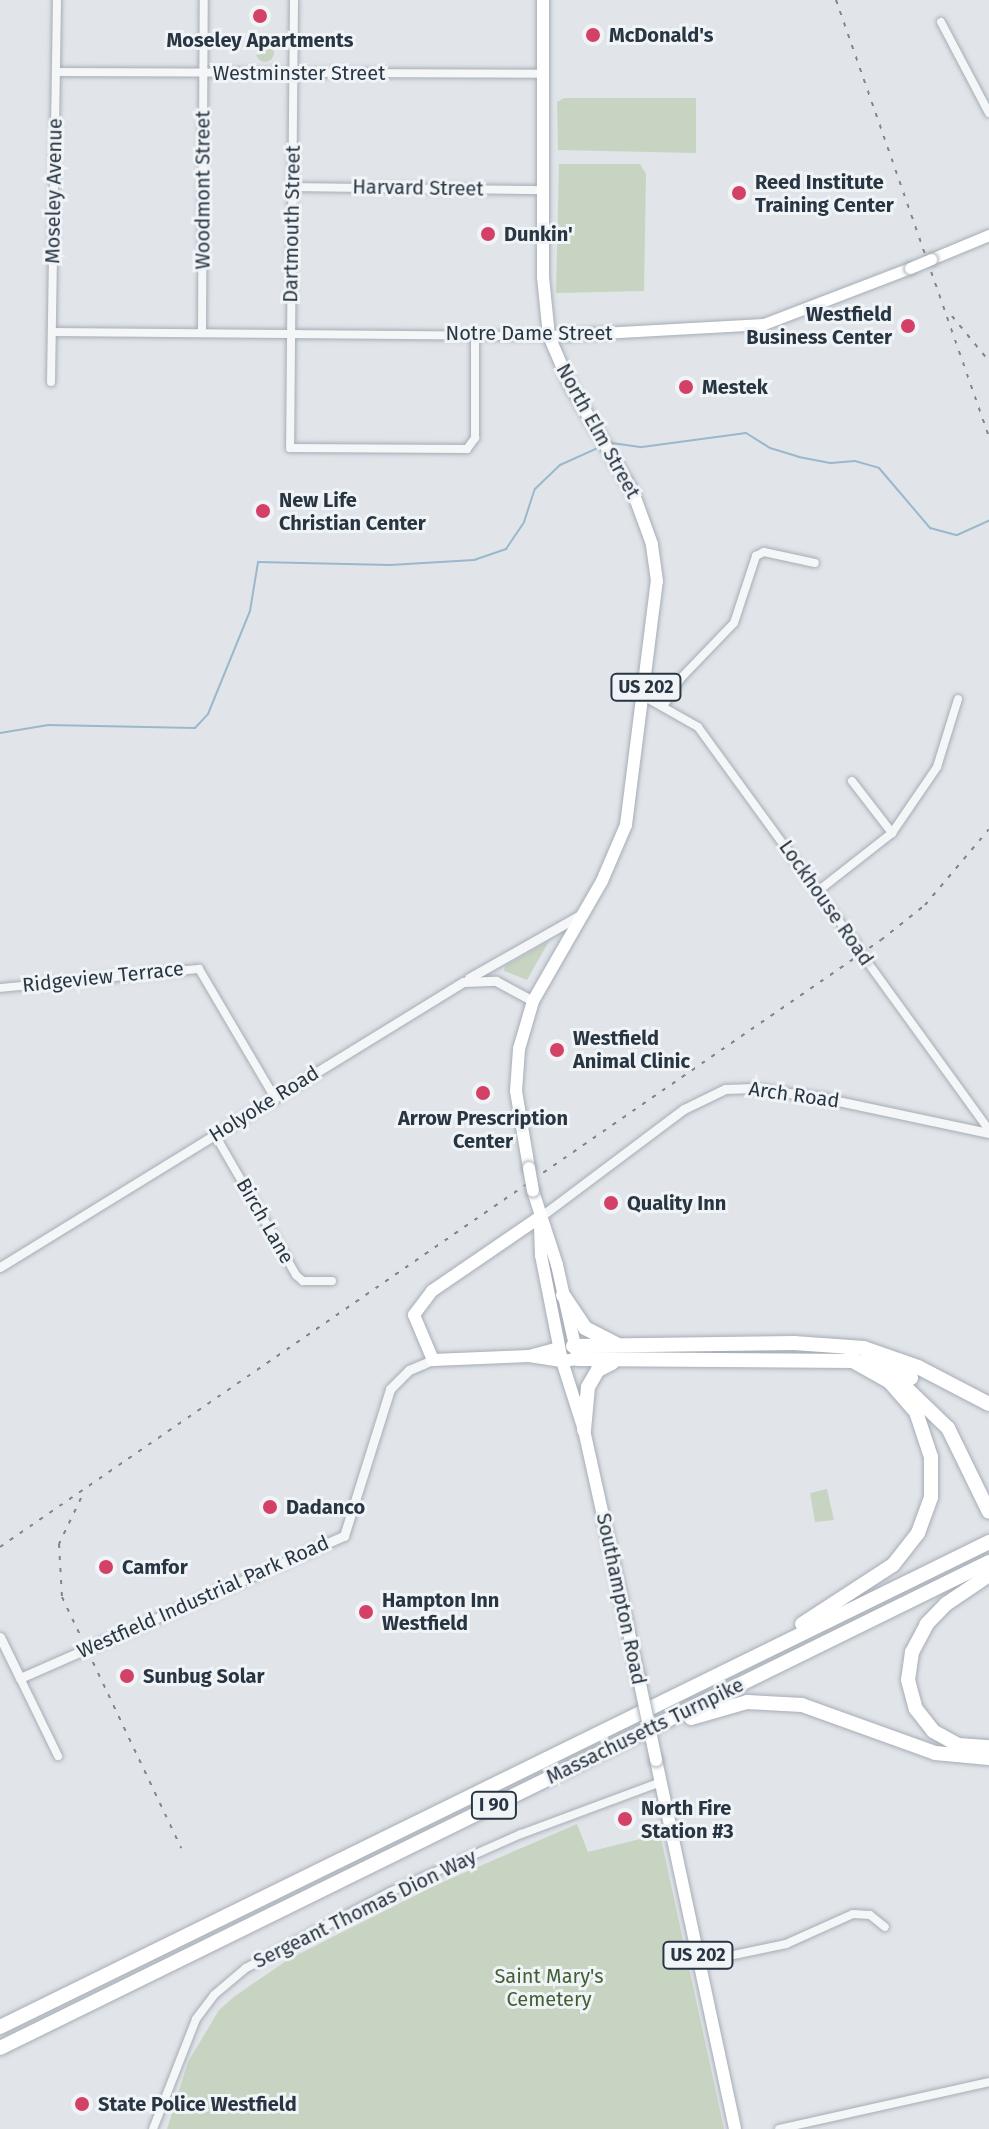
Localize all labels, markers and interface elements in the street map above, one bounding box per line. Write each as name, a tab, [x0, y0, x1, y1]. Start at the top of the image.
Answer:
marker: Moseley Apartments	[251, 7, 269, 25]
place label: McDonald's	[609, 23, 713, 47]
marker: McDonald's	[584, 26, 602, 44]
place label: Moseley Apartments	[166, 28, 354, 52]
street label: Westminster Street	[213, 61, 385, 85]
street label: Woodmont Street	[191, 111, 215, 269]
street label: Moseley Avenue	[41, 118, 67, 264]
street label: Dartmouth Street	[279, 145, 305, 303]
place label: Reed Institute Training Center	[755, 170, 894, 217]
street label: Harvard Street	[352, 175, 484, 201]
marker: Reed Institute Training Center	[730, 184, 748, 202]
place label: Dunkin'	[504, 222, 573, 246]
marker: Dunkin'	[479, 225, 497, 243]
place label: Westfield Business Center	[746, 302, 892, 349]
marker: Westfield Business Center	[899, 317, 917, 335]
street label: Notre Dame Street	[445, 321, 613, 345]
street label: North Elm Street	[551, 359, 645, 503]
place label: Mestek	[702, 375, 768, 399]
marker: Mestek	[677, 378, 695, 396]
place label: New Life Christian Center	[279, 488, 426, 535]
marker: New Life Christian Center	[254, 502, 272, 520]
road number: US 202	[610, 673, 682, 701]
street label: Lockhouse Road	[774, 836, 878, 970]
street label: Ridgeview Terrace	[21, 957, 185, 997]
place label: Westfield Animal Clinic	[573, 1026, 690, 1073]
marker: Westfield Animal Clinic	[548, 1041, 566, 1059]
street label: Holyoke Road	[205, 1061, 323, 1147]
street label: Arch Road	[747, 1077, 841, 1113]
marker: Arrow Prescription Center	[474, 1084, 492, 1102]
place label: Arrow Prescription Center	[398, 1106, 568, 1153]
street label: Birch Lane	[231, 1174, 299, 1268]
place label: Quality Inn	[627, 1191, 726, 1215]
marker: Quality Inn	[602, 1194, 620, 1212]
place label: Dadanco	[286, 1495, 365, 1519]
marker: Dadanco	[261, 1498, 279, 1516]
street label: Southampton Road	[591, 1511, 651, 1687]
street label: Westfield Industrial Park Road	[73, 1531, 333, 1663]
place label: Camfor	[122, 1555, 188, 1579]
marker: Camfor	[97, 1558, 115, 1576]
place label: Hampton Inn Westfield	[382, 1588, 499, 1635]
marker: Hampton Inn Westfield	[357, 1603, 375, 1621]
place label: Sunbug Solar	[143, 1664, 264, 1688]
marker: Sunbug Solar	[118, 1667, 136, 1685]
street label: Massachusetts Turnpike	[542, 1673, 748, 1789]
road number: I 90	[470, 1791, 518, 1819]
place label: North Fire Station #3	[641, 1796, 734, 1843]
marker: North Fire Station #3	[616, 1810, 634, 1828]
street label: Sergeant Thomas Dion Way	[250, 1845, 480, 1973]
road number: US 202	[662, 1941, 734, 1969]
park label: Saint Mary's Cemetery	[494, 1965, 604, 2012]
place label: State Police Westfield	[98, 2092, 297, 2116]
marker: State Police Westfield	[73, 2095, 91, 2113]

